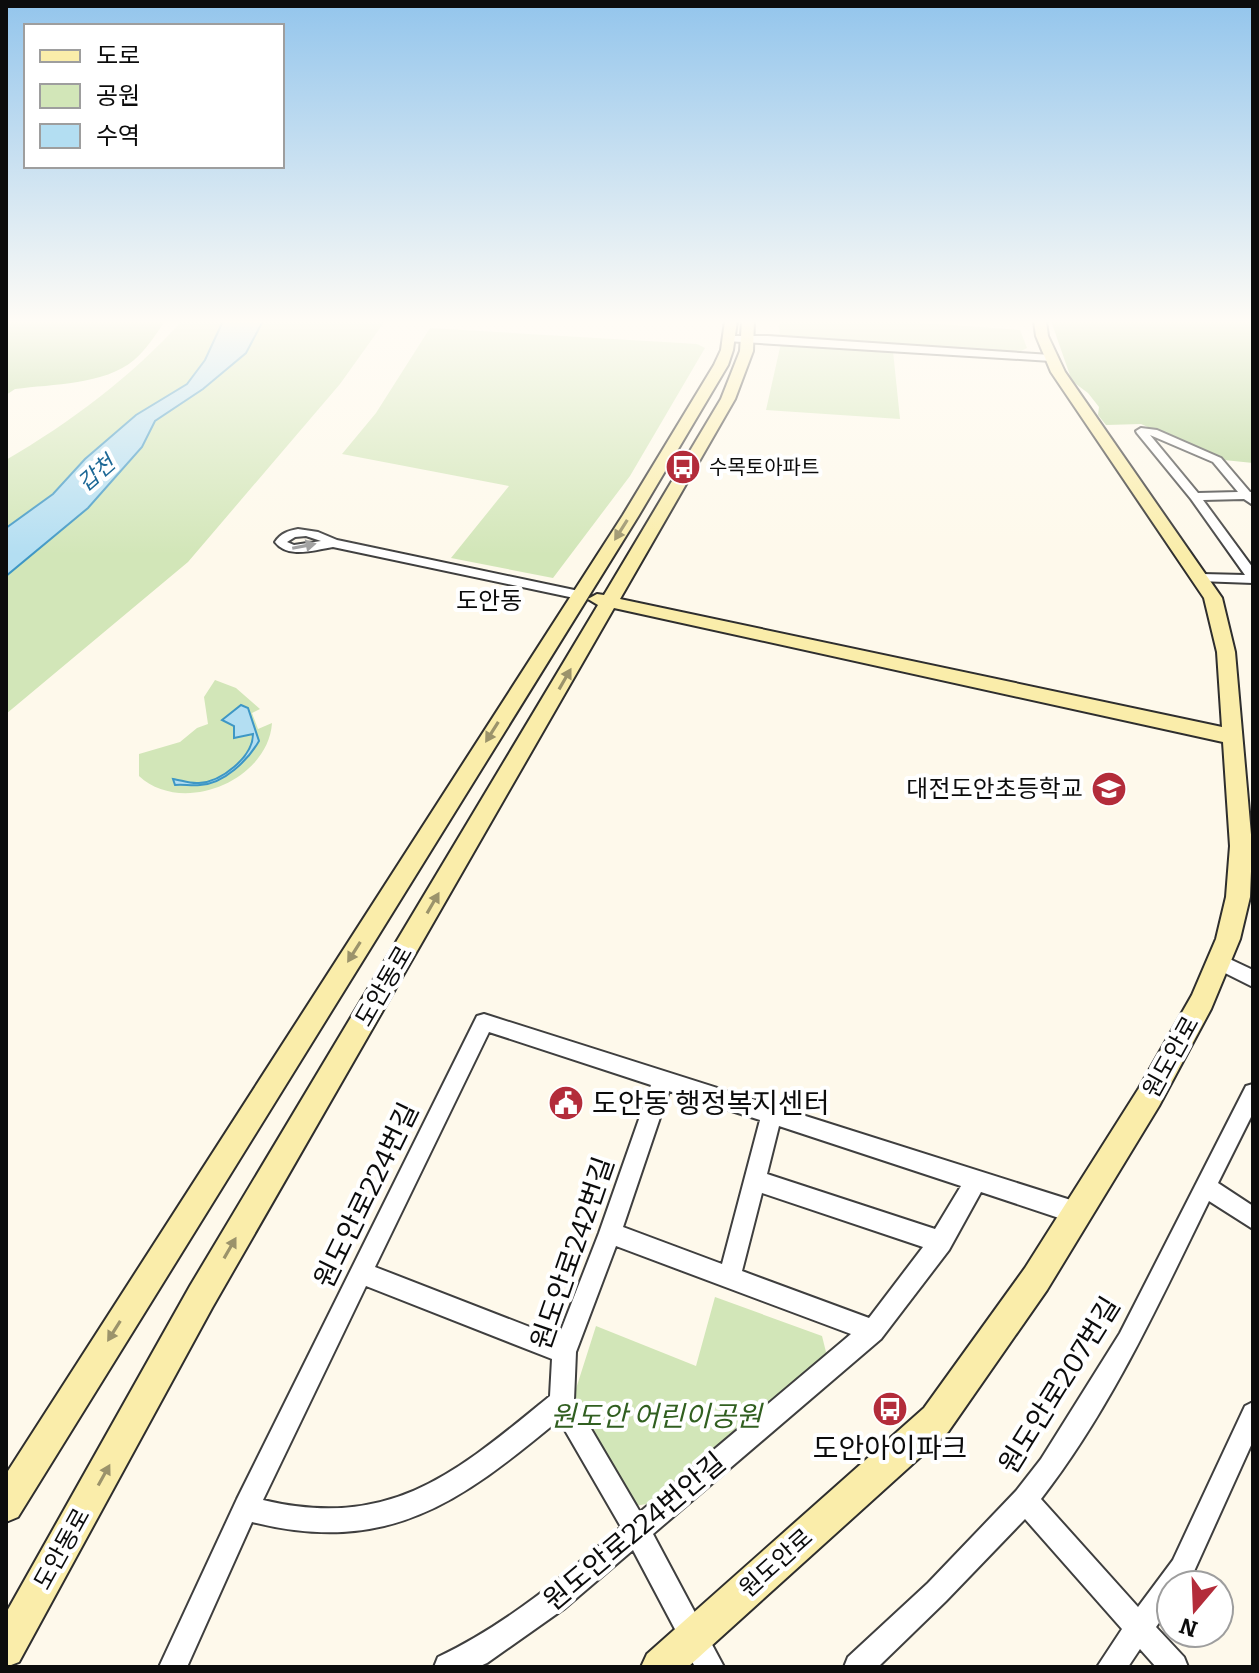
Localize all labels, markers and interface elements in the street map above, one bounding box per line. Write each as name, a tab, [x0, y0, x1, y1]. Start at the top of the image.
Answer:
legend	[24, 24, 284, 168]
text: 도로	[96, 42, 140, 70]
text: 공원	[96, 82, 140, 110]
text: 수역	[96, 122, 140, 150]
water label: 갑천	[72, 448, 123, 497]
bus stop icon: 수목토아파트	[664, 448, 702, 486]
place label: 수목토아파트	[709, 455, 819, 479]
one-way arrow	[615, 519, 629, 541]
one-way arrow	[292, 539, 317, 551]
district label: 도안동	[456, 587, 522, 615]
one-way arrow	[557, 668, 571, 690]
one-way arrow	[484, 721, 499, 742]
school or university icon: 대전도안초등학교	[1090, 770, 1128, 808]
place label: 대전도안초등학교	[906, 775, 1083, 803]
one-way arrow	[426, 892, 440, 914]
one-way arrow	[347, 941, 361, 963]
street label: 도안동로	[350, 941, 418, 1031]
street label: 원도안로	[1137, 1012, 1205, 1102]
public building icon: 도안동 행정복지센터	[547, 1084, 585, 1122]
place label: 도안동 행정복지센터	[592, 1087, 829, 1120]
street label: 원도안로224번길	[307, 1097, 425, 1293]
street label: 원도안로242번길	[524, 1153, 621, 1354]
one-way arrow	[223, 1237, 237, 1259]
street label: 원도안로207번길	[992, 1291, 1127, 1480]
one-way arrow	[107, 1321, 122, 1342]
bus stop icon: 도안아이파크	[871, 1390, 909, 1428]
park label: 원도안 어린이공원	[550, 1400, 764, 1433]
place label: 도안아이파크	[813, 1432, 967, 1465]
street label: 원도안로224번안길	[537, 1446, 732, 1617]
one-way arrow	[97, 1464, 111, 1486]
street label: 도안동로	[28, 1504, 96, 1594]
street label: 원도안로	[734, 1523, 818, 1603]
north arrow	[1155, 1569, 1235, 1649]
text: N	[1176, 1612, 1201, 1643]

